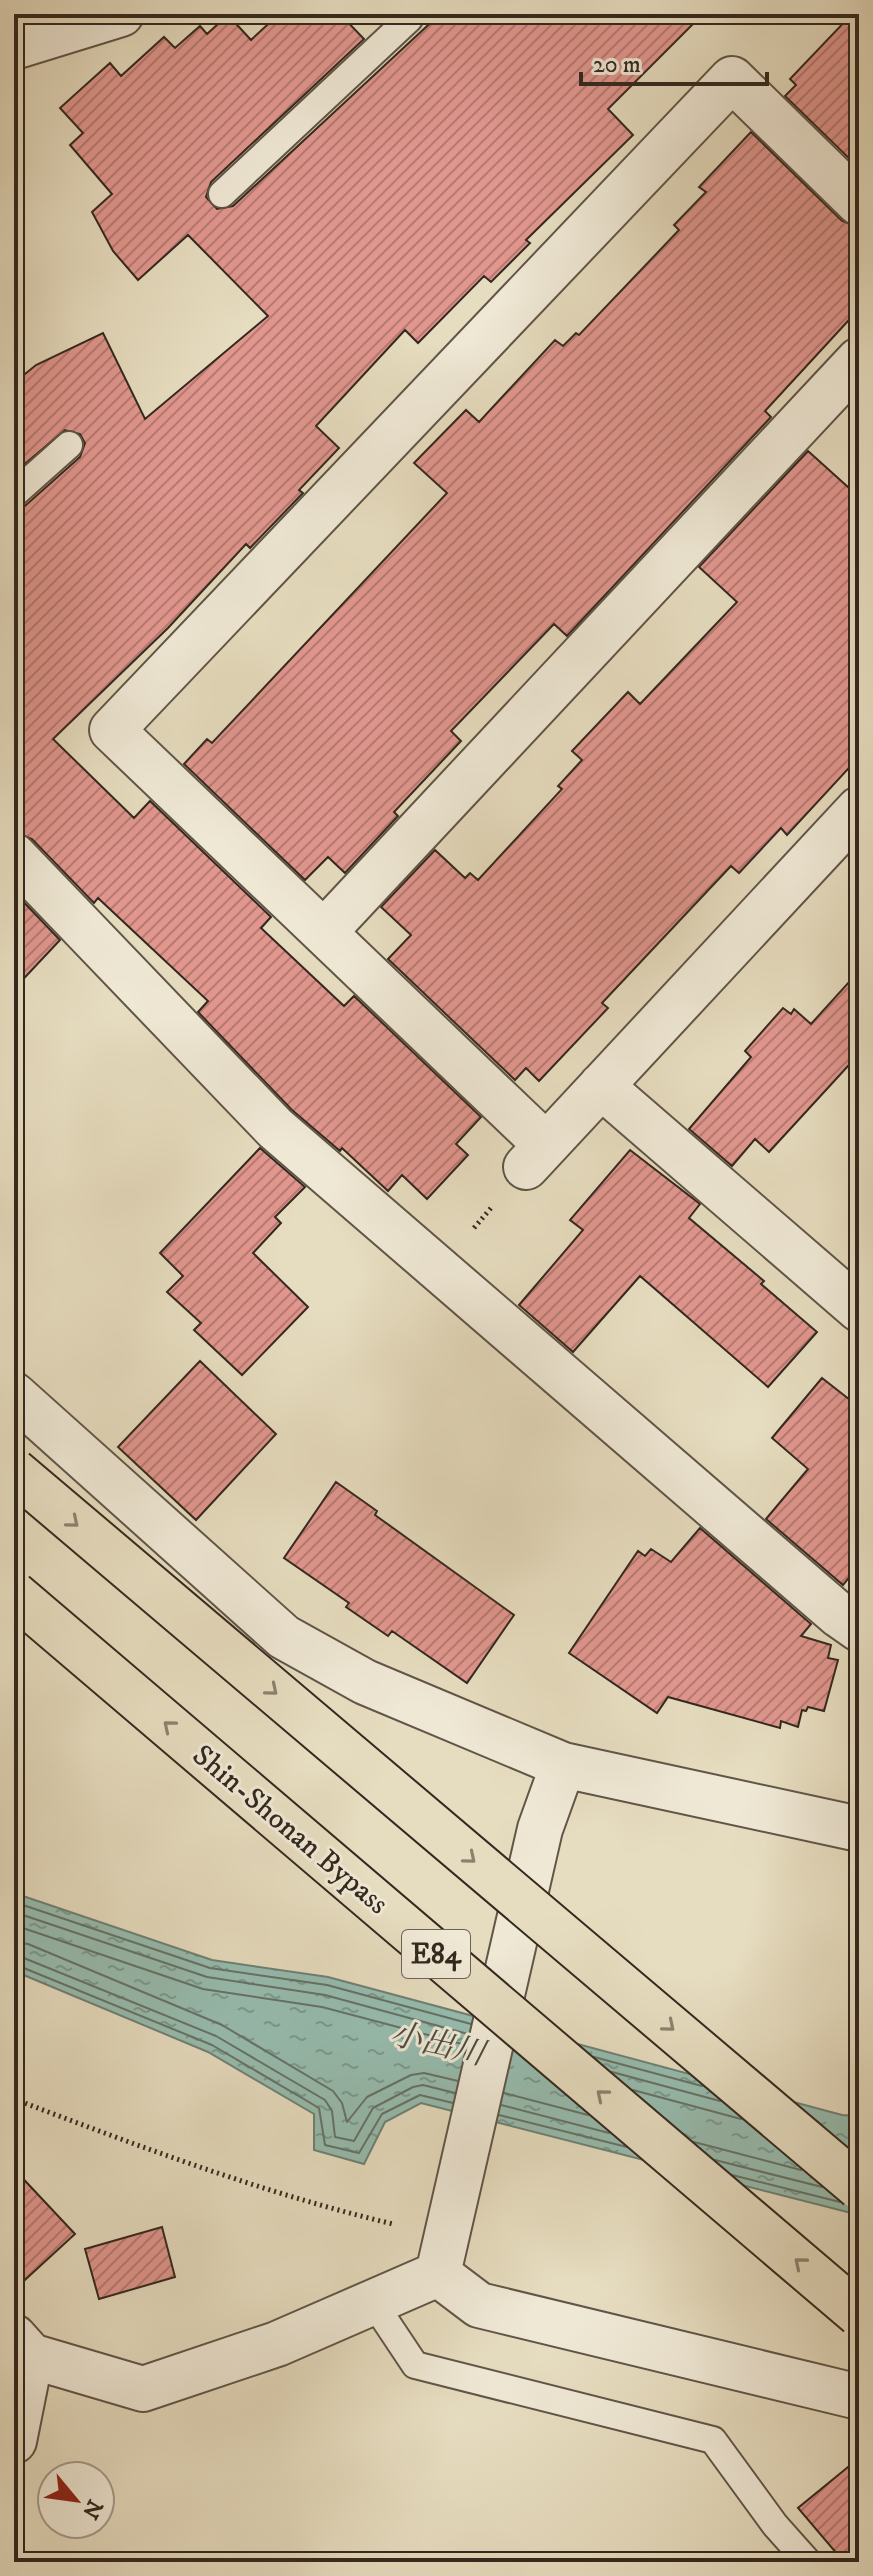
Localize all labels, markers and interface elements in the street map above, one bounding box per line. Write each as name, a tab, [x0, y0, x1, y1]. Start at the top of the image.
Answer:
scale bar	[581, 36, 767, 86]
text: 20 m	[593, 50, 641, 80]
one-way arrow	[64, 1512, 79, 1527]
one-way arrow	[263, 1680, 277, 1695]
one-way arrow	[164, 1721, 178, 1736]
street label: Shin-Shonan Bypass	[184, 1737, 396, 1923]
one-way arrow	[461, 1848, 476, 1863]
road number: E84	[402, 1930, 470, 1978]
water label: 小出川	[386, 2015, 491, 2076]
one-way arrow	[659, 2016, 674, 2031]
one-way arrow	[596, 2090, 611, 2104]
one-way arrow	[794, 2258, 809, 2273]
north arrow	[36, 2460, 116, 2540]
text: N	[76, 2495, 108, 2523]

